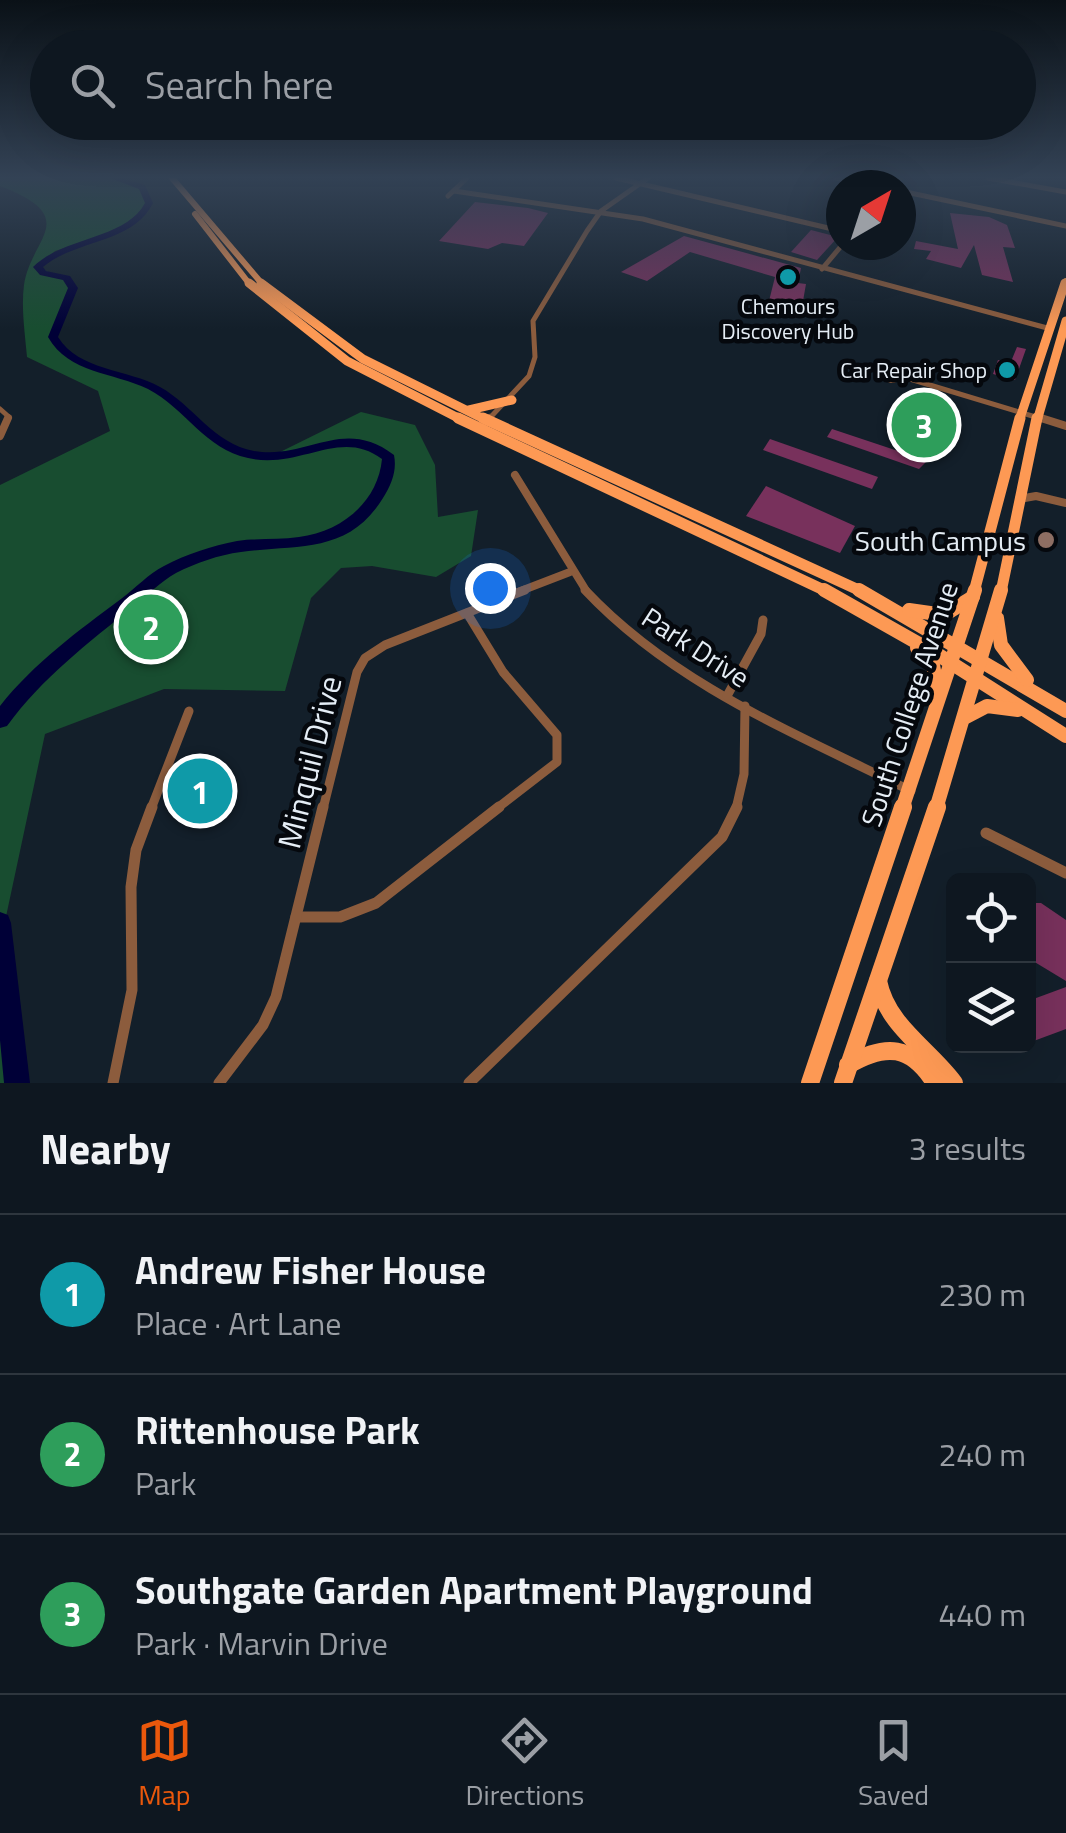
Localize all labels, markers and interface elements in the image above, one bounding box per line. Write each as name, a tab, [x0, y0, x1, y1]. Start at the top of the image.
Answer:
search box	[30, 30, 1036, 140]
text: Search here	[145, 56, 333, 114]
icon: search	[65, 58, 120, 113]
north arrow	[826, 170, 916, 260]
marker: Chemours Discovery Hub	[777, 266, 799, 288]
place label: Chemours Discovery Hub	[722, 289, 854, 348]
place label: Car Repair Shop	[840, 353, 987, 387]
marker: Car Repair Shop	[996, 359, 1018, 381]
pin: 3	[892, 388, 956, 462]
place label: South Campus	[855, 519, 1026, 562]
marker: South Campus	[1035, 529, 1057, 551]
your location	[465, 563, 516, 614]
street label: South College Avenue	[849, 576, 969, 832]
pin: 2	[118, 590, 184, 664]
street label: Park Drive	[634, 596, 758, 698]
street label: Minquil Drive	[264, 671, 354, 853]
pin: 1	[168, 754, 232, 828]
map controls	[946, 873, 1036, 1053]
button: locate	[946, 873, 1036, 963]
button: layers	[946, 963, 1036, 1053]
text: Nearby	[40, 1116, 171, 1180]
text: 3 results	[909, 1124, 1026, 1172]
text: Andrew Fisher House	[135, 1241, 486, 1299]
text: 1	[64, 1270, 81, 1318]
text: 230 m	[938, 1270, 1026, 1318]
text: Place · Art Lane	[135, 1299, 341, 1347]
text: Rittenhouse Park	[135, 1401, 420, 1459]
text: 2	[64, 1430, 81, 1478]
text: 240 m	[938, 1430, 1026, 1478]
text: Park	[135, 1459, 196, 1507]
text: Southgate Garden Apartment Playground	[135, 1561, 813, 1619]
text: 3	[64, 1590, 81, 1638]
text: 440 m	[938, 1590, 1026, 1638]
text: Park · Marvin Drive	[135, 1619, 388, 1667]
tab: Map	[137, 1713, 192, 1816]
tab: Directions	[466, 1713, 584, 1816]
tab: Saved	[858, 1713, 929, 1816]

